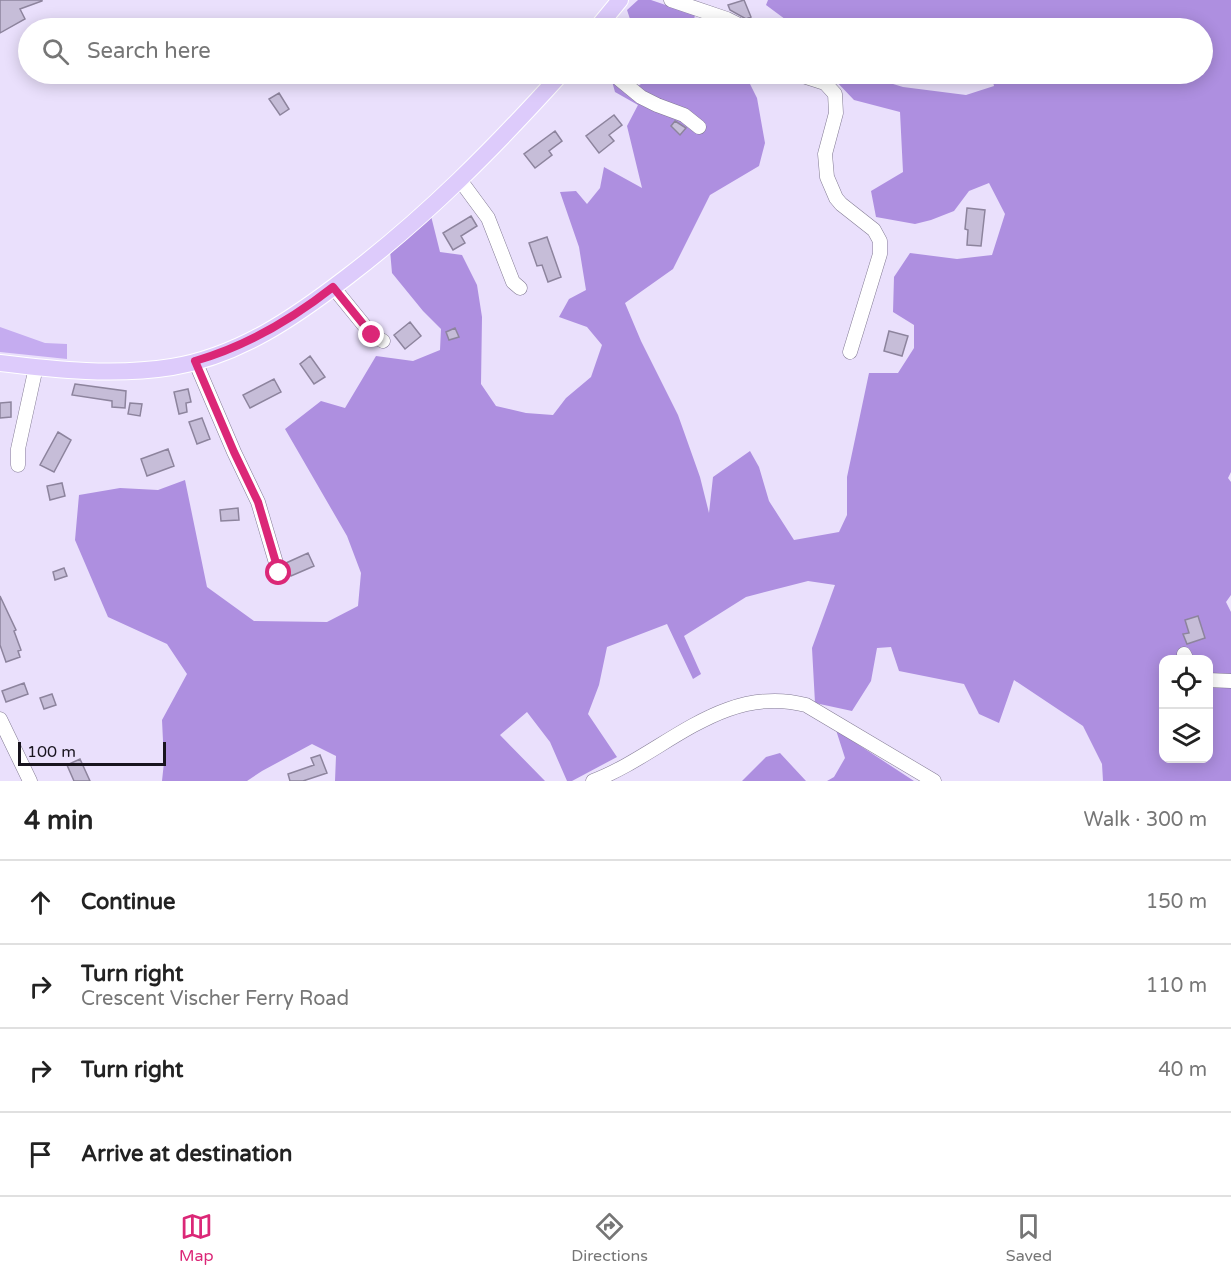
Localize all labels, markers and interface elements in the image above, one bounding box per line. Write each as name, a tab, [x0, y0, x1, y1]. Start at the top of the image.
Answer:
search box	[18, 18, 1213, 84]
icon: search	[39, 35, 72, 68]
text: Search here	[87, 38, 211, 64]
route end	[358, 321, 384, 347]
route start	[265, 559, 291, 585]
map controls	[1159, 655, 1213, 763]
button: locate	[1159, 655, 1213, 709]
button: layers	[1159, 709, 1213, 763]
scale bar	[18, 739, 166, 766]
text: 100 m	[27, 742, 76, 762]
text: 4 min	[24, 805, 93, 836]
text: Walk · 300 m	[1084, 808, 1207, 832]
icon: ahead	[24, 886, 57, 919]
text: Continue	[81, 889, 176, 915]
text: 150 m	[1146, 890, 1207, 914]
text: Turn right	[81, 961, 183, 987]
icon: right	[24, 970, 57, 1003]
text: 110 m	[1146, 974, 1207, 998]
text: Crescent Vischer Ferry Road	[81, 987, 349, 1011]
icon: right	[24, 1054, 57, 1087]
text: Turn right	[81, 1057, 183, 1083]
text: 40 m	[1158, 1058, 1207, 1082]
icon: arrive	[24, 1138, 57, 1171]
text: Arrive at destination	[81, 1141, 292, 1167]
tab: Map	[179, 1210, 213, 1266]
tab: Directions	[571, 1210, 648, 1266]
tab: Saved	[1006, 1210, 1052, 1266]

